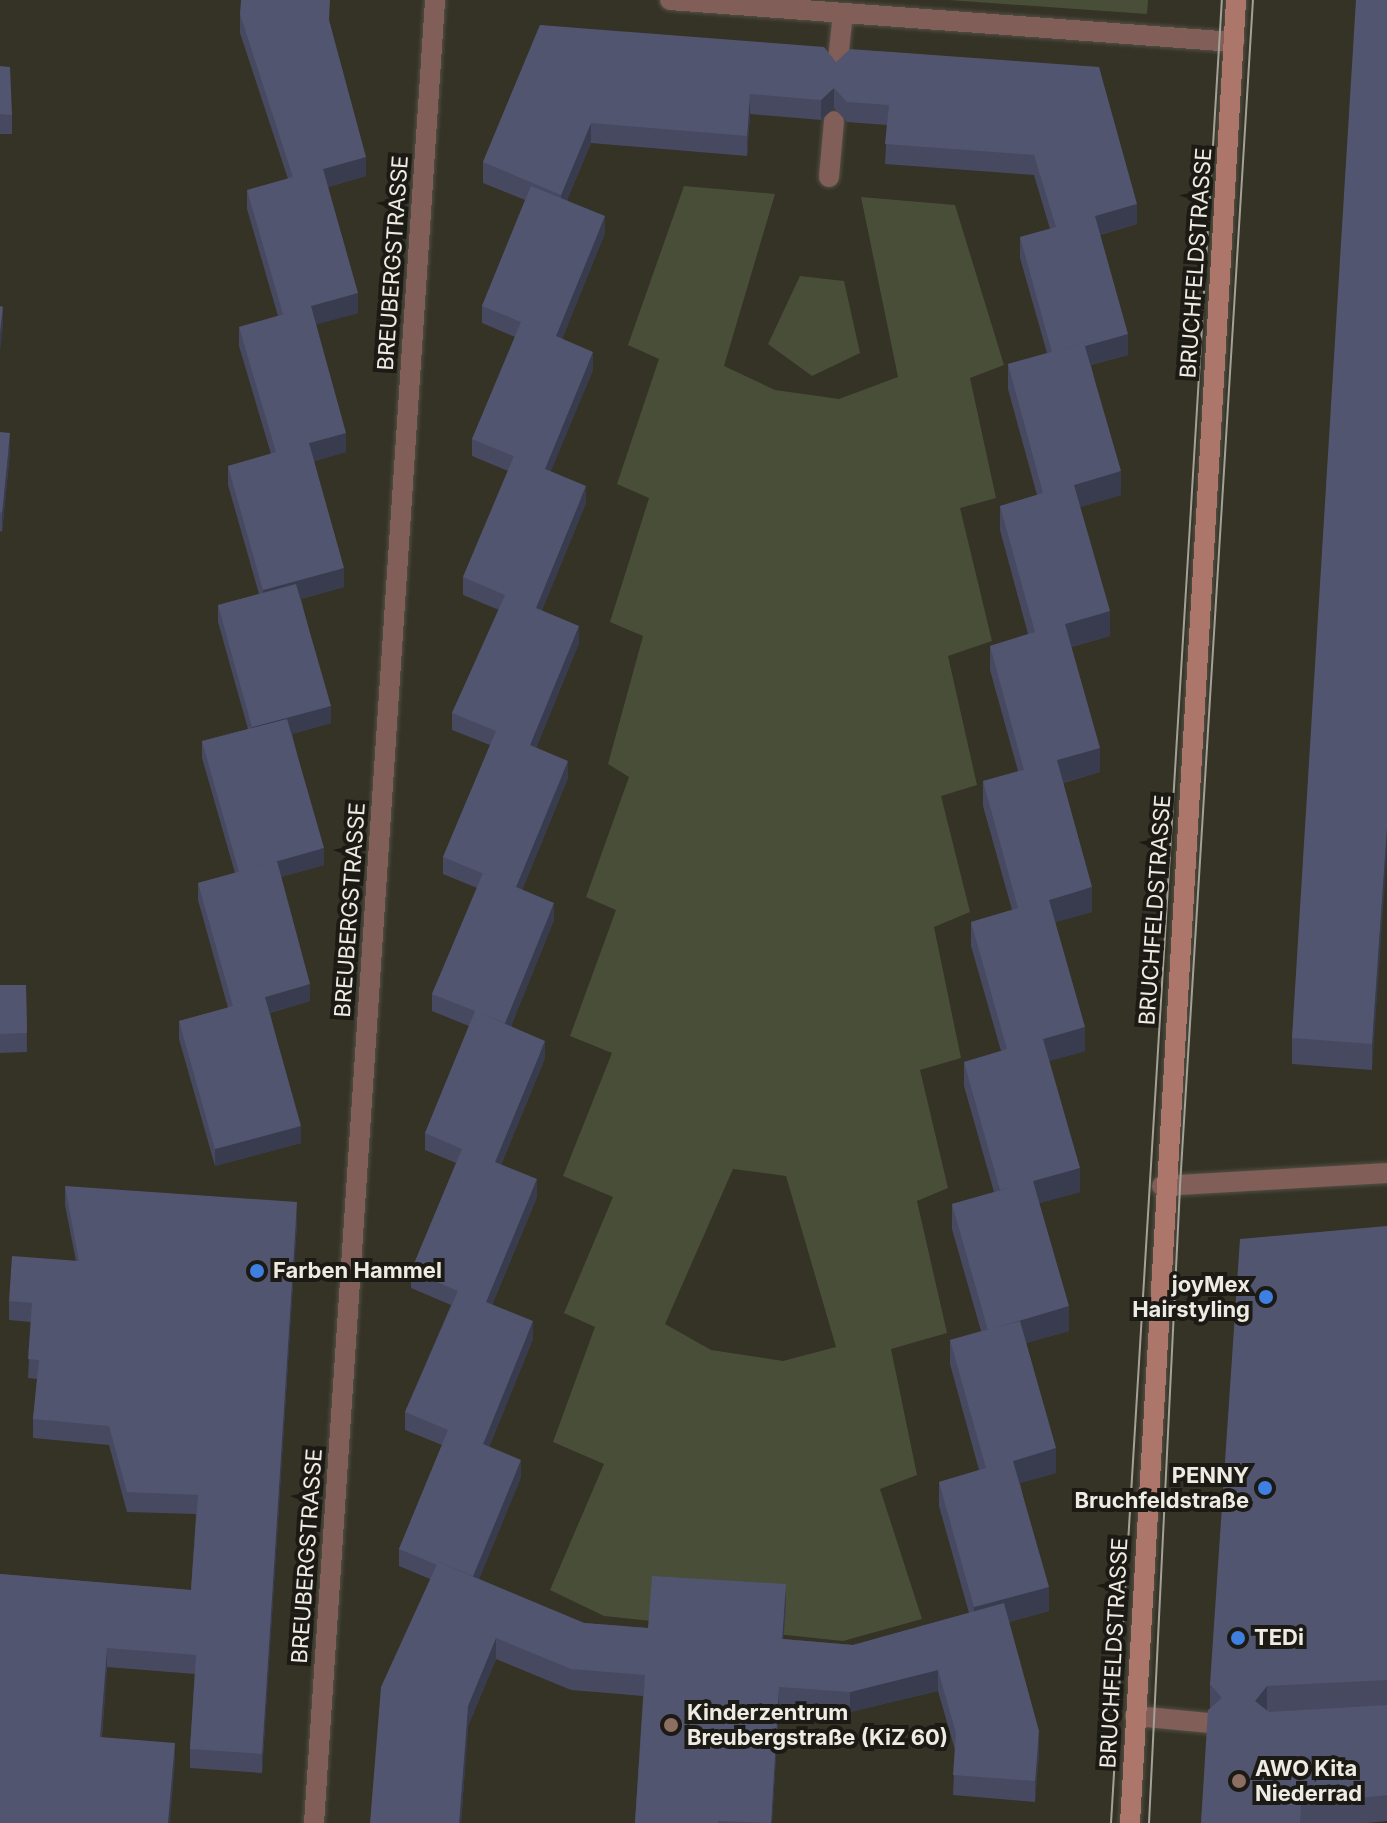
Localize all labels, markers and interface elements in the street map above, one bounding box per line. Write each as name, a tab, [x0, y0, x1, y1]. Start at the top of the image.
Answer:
street label: BRUCHFELDSTRASSE	[1175, 147, 1217, 379]
street label: BREUBERGSTRASSE	[372, 155, 414, 371]
street label: BRUCHFELDSTRASSE	[1134, 794, 1176, 1026]
street label: BREUBERGSTRASSE	[329, 802, 371, 1018]
place label: Farben Hammel	[273, 1258, 442, 1284]
marker: Farben Hammel	[248, 1262, 266, 1280]
place label: joyMex Hairstyling	[1132, 1271, 1250, 1322]
marker: joyMex Hairstyling	[1257, 1288, 1275, 1306]
street label: BREUBERGSTRASSE	[286, 1448, 328, 1664]
place label: PENNY Bruchfeldstraße	[1075, 1462, 1249, 1514]
marker: PENNY Bruchfeldstraße	[1256, 1479, 1274, 1497]
street label: BRUCHFELDSTRASSE	[1095, 1537, 1133, 1769]
place label: TEDi	[1254, 1625, 1304, 1651]
marker: TEDi	[1229, 1629, 1247, 1647]
place label: Kinderzentrum Breubergstraße (KiZ 60)	[687, 1699, 948, 1750]
marker: Kinderzentrum Breubergstraße (KiZ 60)	[662, 1716, 680, 1734]
place label: AWO Kita Niederrad	[1255, 1755, 1362, 1806]
marker: AWO Kita Niederrad	[1230, 1772, 1248, 1790]

